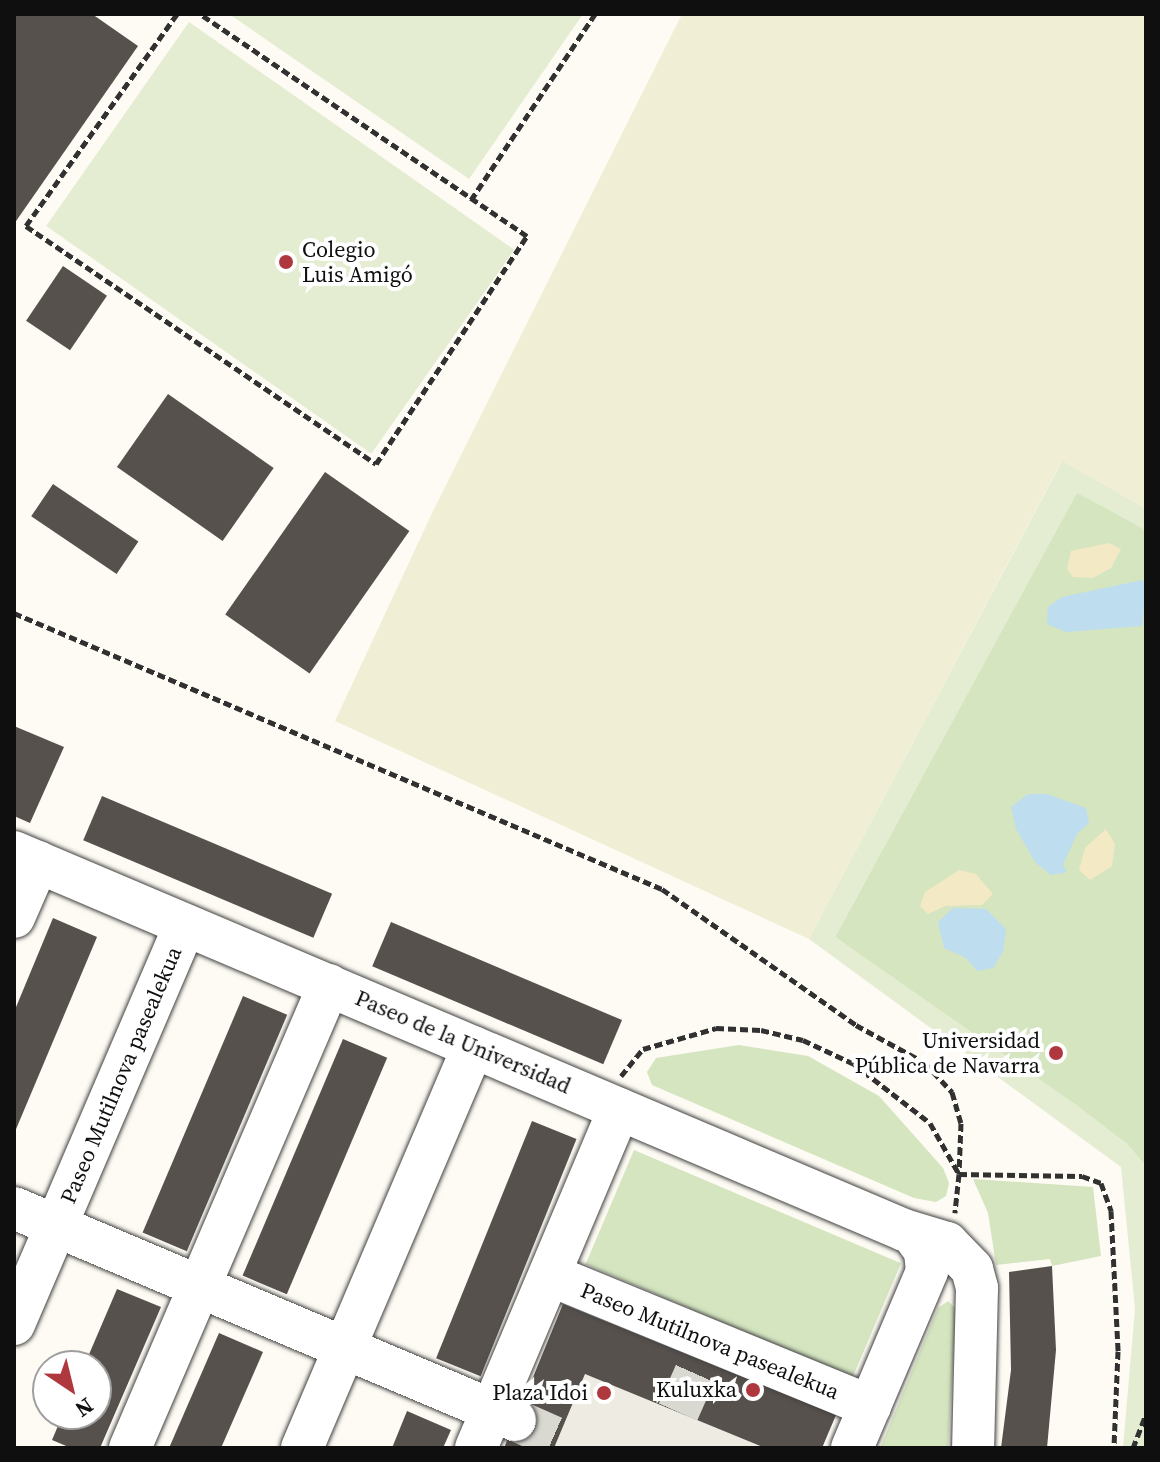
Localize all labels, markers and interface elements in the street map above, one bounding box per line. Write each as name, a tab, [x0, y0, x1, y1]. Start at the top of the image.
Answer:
place label: Colegio Luis Amigó	[302, 236, 413, 288]
marker: Colegio Luis Amigó	[277, 253, 295, 271]
street label: Paseo Mutilnova pasealekua	[55, 943, 187, 1207]
street label: Paseo de la Universidad	[351, 985, 575, 1099]
place label: Universidad Pública de Navarra	[855, 1027, 1040, 1078]
marker: Universidad Pública de Navarra	[1047, 1044, 1065, 1062]
street label: Paseo Mutilnova pasealekua	[577, 1277, 843, 1405]
north arrow	[32, 1350, 112, 1430]
place label: Kuluxka	[656, 1377, 737, 1403]
place label: Plaza Idoi	[492, 1380, 588, 1406]
marker: Kuluxka	[744, 1381, 762, 1399]
marker: Plaza Idoi	[595, 1384, 613, 1402]
text: N	[69, 1391, 100, 1425]

